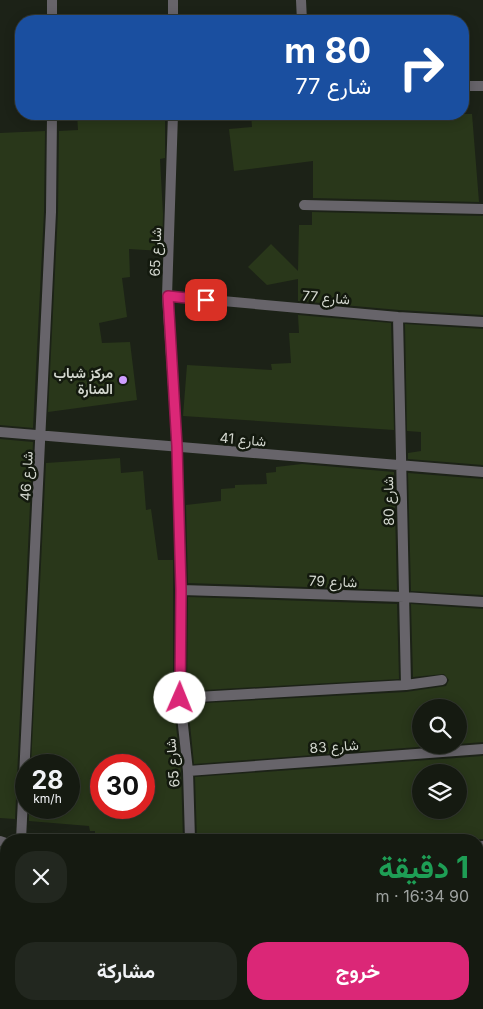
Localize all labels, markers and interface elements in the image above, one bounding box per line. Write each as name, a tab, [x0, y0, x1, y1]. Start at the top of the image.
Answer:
text: 80 m	[284, 29, 371, 71]
icon: right	[389, 35, 454, 100]
text: شارع 77	[295, 73, 371, 99]
street label: شارع 65	[146, 227, 167, 277]
pin	[185, 279, 227, 321]
icon: arrive	[192, 286, 220, 314]
street label: شارع 77	[301, 286, 351, 311]
place label: مركز شباب المنارة	[54, 364, 113, 398]
marker: مركز شباب المنارة	[117, 374, 129, 386]
street label: شارع 41	[219, 429, 267, 452]
street label: شارع 46	[16, 451, 39, 501]
street label: شارع 80	[379, 476, 400, 526]
street label: شارع 79	[308, 572, 358, 593]
position arrow	[153, 671, 205, 723]
map controls	[412, 699, 467, 819]
button: search	[412, 699, 467, 754]
street label: شارع 83	[309, 736, 359, 759]
street label: شارع 65	[161, 737, 186, 788]
speed limit sign: 30	[90, 754, 155, 819]
button: layers	[412, 764, 467, 819]
text: 28	[31, 765, 64, 795]
text: km/h	[33, 791, 62, 806]
text: 1 دقيقة	[378, 849, 469, 885]
button: close	[15, 851, 67, 903]
text: 90 m · 16:34	[376, 886, 469, 906]
button: مشاركة	[15, 942, 237, 1000]
button: خروج	[247, 942, 469, 1000]

